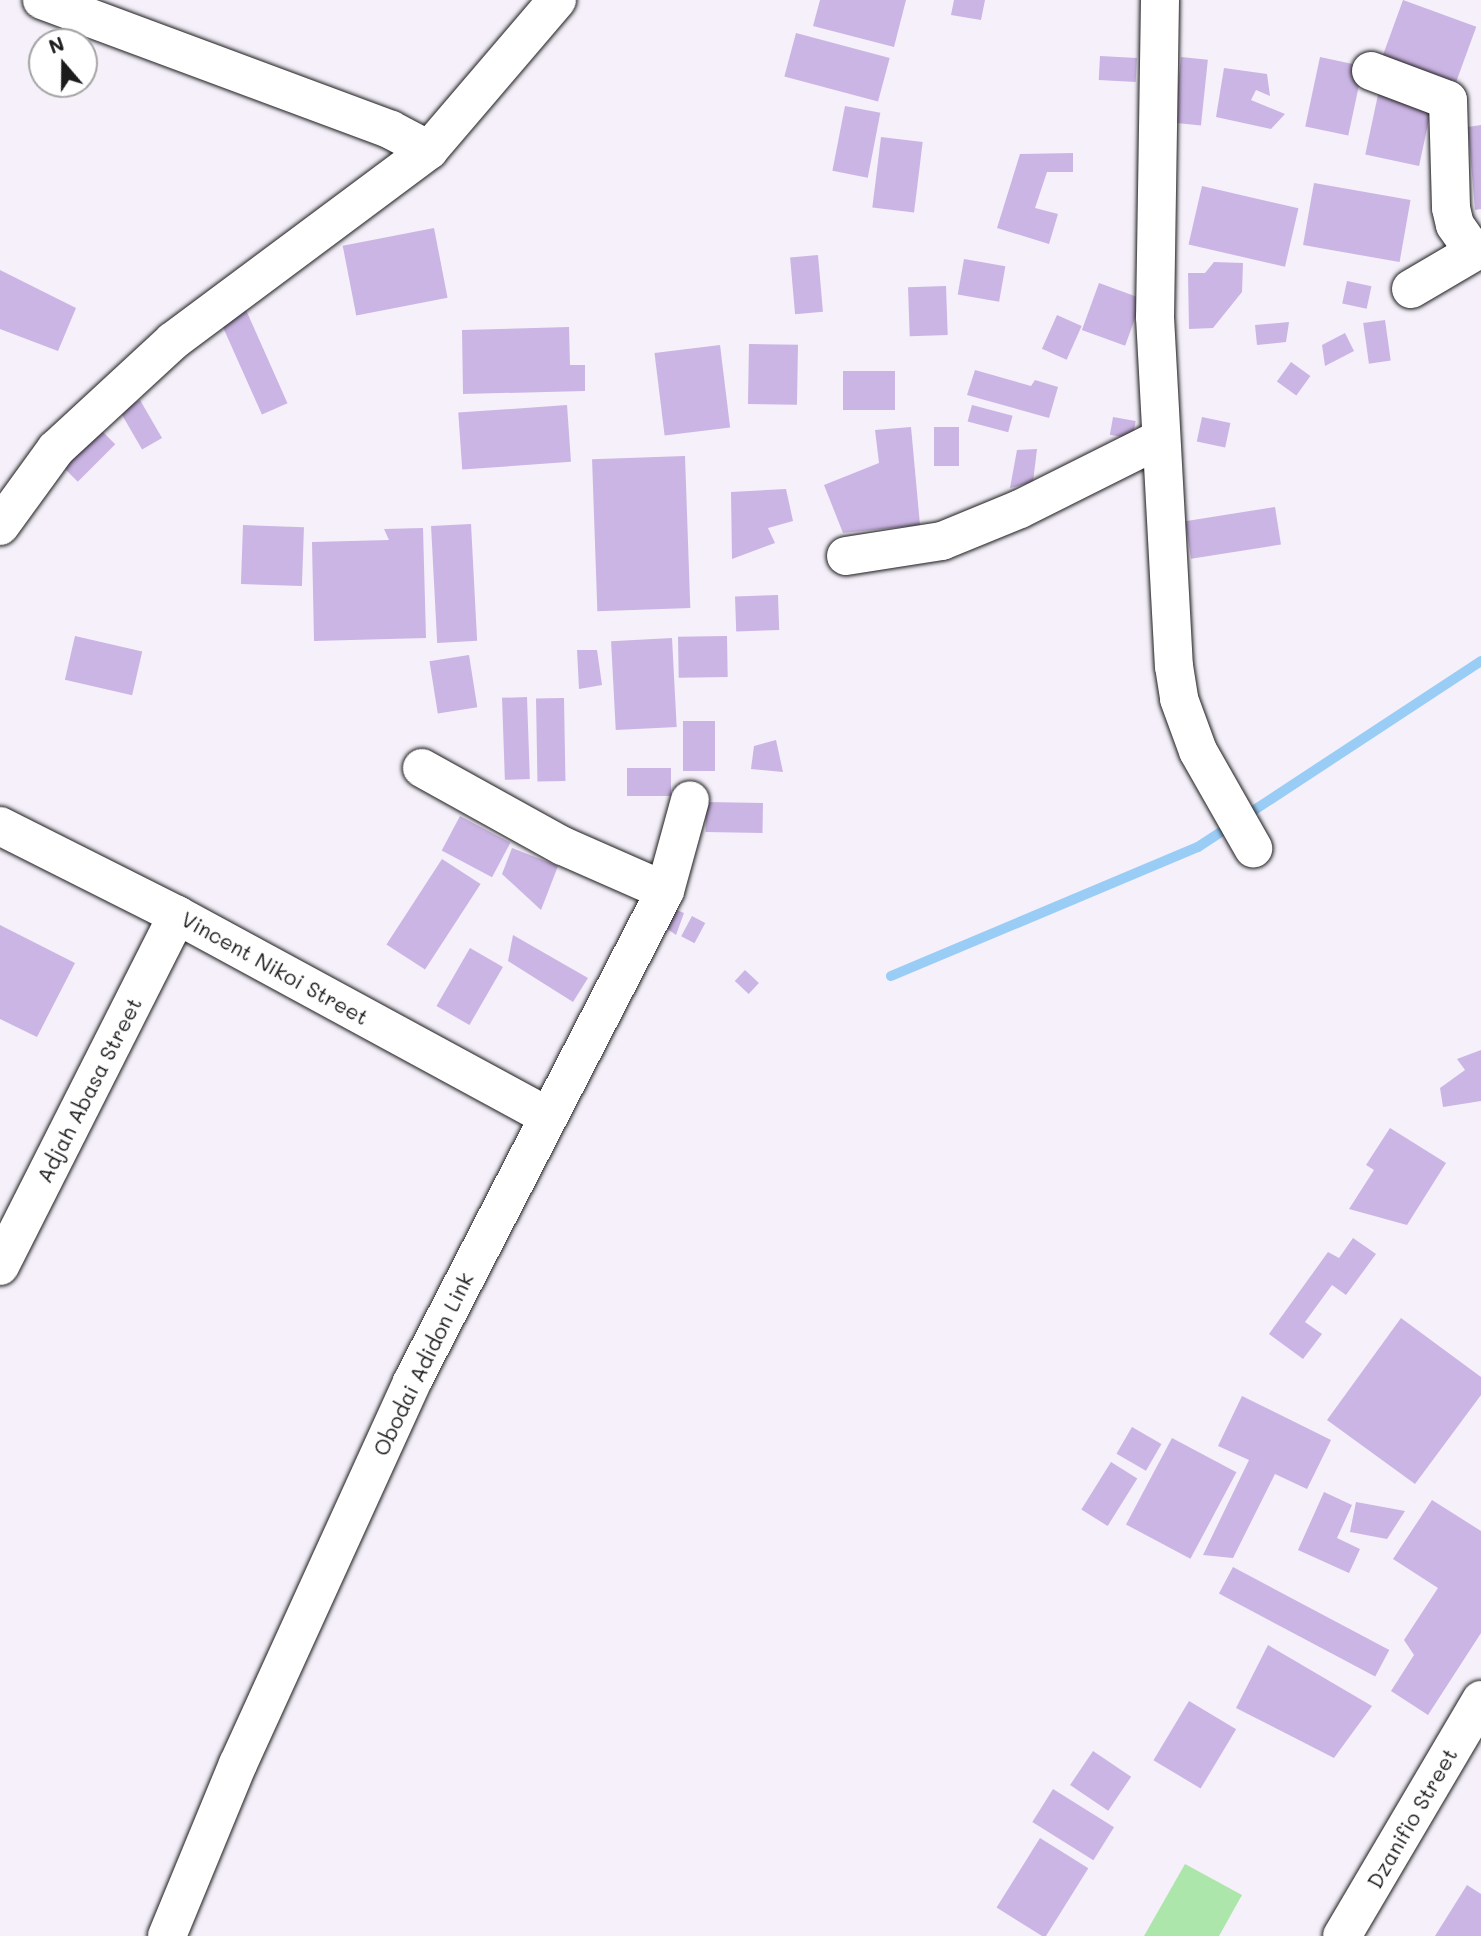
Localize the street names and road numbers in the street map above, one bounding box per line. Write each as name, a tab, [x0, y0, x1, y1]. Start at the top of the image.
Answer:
street label: Vincent Nikoi Street	[177, 906, 373, 1030]
street label: Adjah Abasa Street	[31, 993, 147, 1187]
street label: Obodai Adidon Link	[368, 1268, 478, 1460]
street label: Dzanifio Street	[1362, 1743, 1462, 1893]

